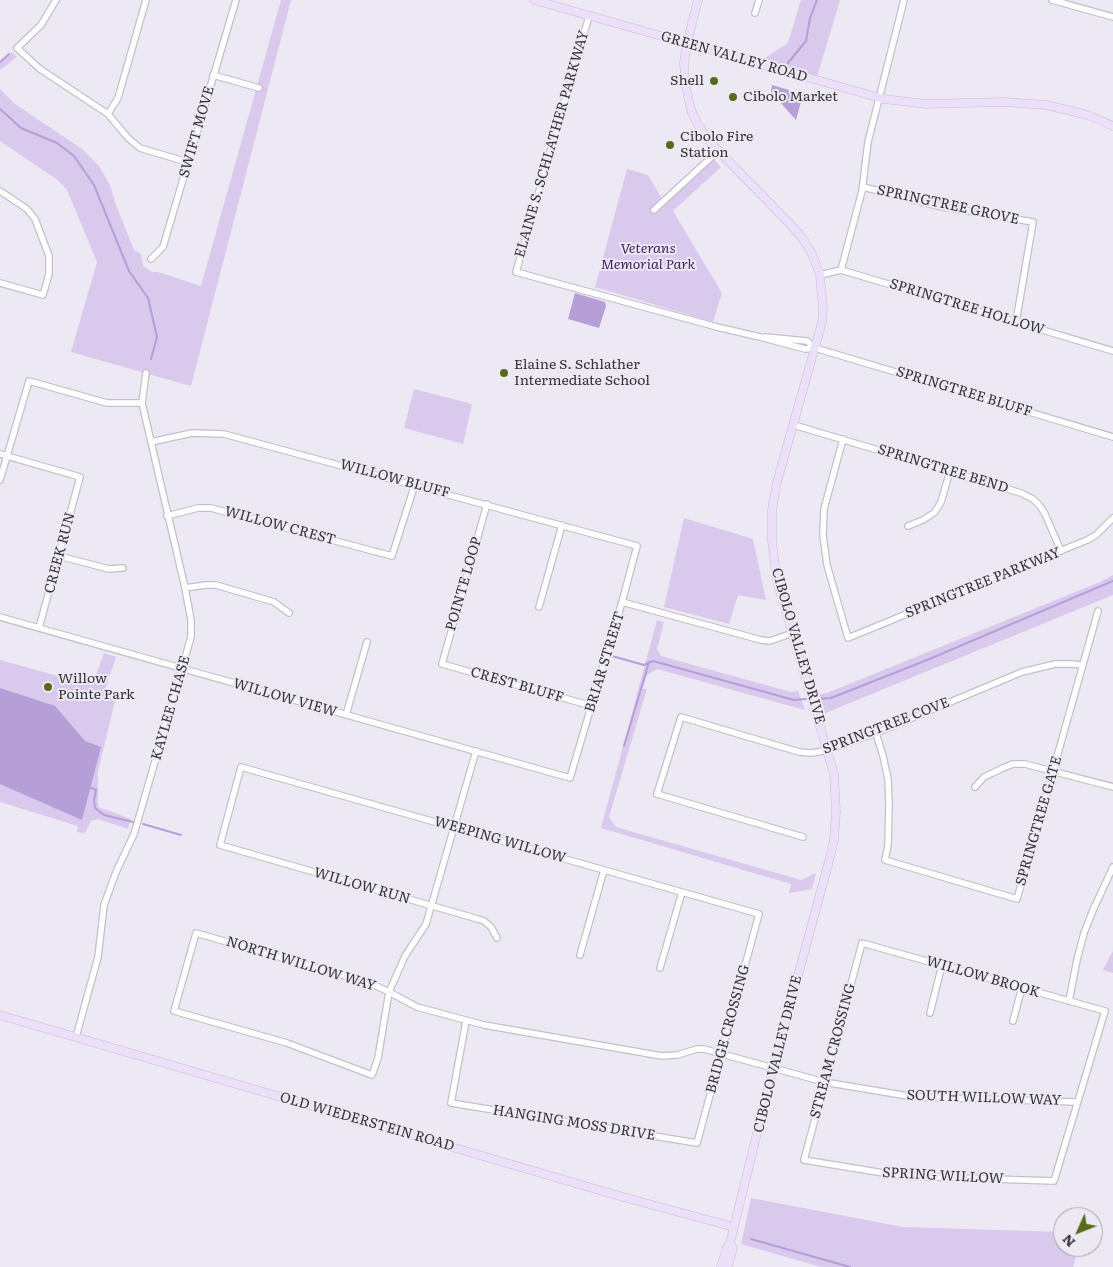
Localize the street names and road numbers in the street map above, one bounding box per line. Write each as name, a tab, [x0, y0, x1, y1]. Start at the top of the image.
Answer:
street label: ELAINE S. SCHLATHER PARKWAY	[511, 28, 593, 260]
street label: GREEN VALLEY ROAD	[659, 28, 809, 86]
street label: SWIFT MOVE	[176, 84, 218, 180]
street label: SPRINGTREE GROVE	[875, 182, 1021, 228]
street label: SPRINGTREE HOLLOW	[888, 275, 1046, 339]
street label: SPRINGTREE BLUFF	[894, 363, 1034, 421]
street label: SPRINGTREE BEND	[876, 441, 1010, 497]
street label: WILLOW BLUFF	[338, 456, 452, 502]
street label: WILLOW CREST	[223, 503, 337, 549]
street label: CREEK RUN	[41, 511, 79, 595]
street label: POINTE LOOP	[443, 535, 485, 633]
street label: SPRINGTREE PARKWAY	[903, 544, 1063, 622]
street label: CIBOLO VALLEY DRIVE	[768, 566, 828, 726]
street label: BRIAR STREET	[582, 609, 628, 715]
street label: KAYLEE CHASE	[148, 654, 194, 762]
street label: CREST BLUFF	[468, 664, 566, 706]
street label: WILLOW VIEW	[231, 675, 339, 721]
street label: SPRINGTREE COVE	[820, 694, 952, 758]
street label: SPRINGTREE GATE	[1012, 754, 1066, 888]
street label: WEEPING WILLOW	[432, 813, 568, 867]
street label: WILLOW RUN	[312, 864, 412, 908]
street label: NORTH WILLOW WAY	[224, 933, 378, 995]
street label: WILLOW BROOK	[924, 953, 1042, 1001]
street label: BRIDGE CROSSING	[703, 963, 753, 1095]
street label: CIBOLO VALLEY DRIVE	[750, 974, 806, 1134]
street label: STREAM CROSSING	[807, 982, 859, 1120]
street label: SOUTH WILLOW WAY	[906, 1087, 1062, 1109]
street label: OLD WIEDERSTEIN ROAD	[278, 1089, 456, 1155]
street label: HANGING MOSS DRIVE	[491, 1102, 657, 1144]
street label: SPRING WILLOW	[882, 1164, 1004, 1188]

